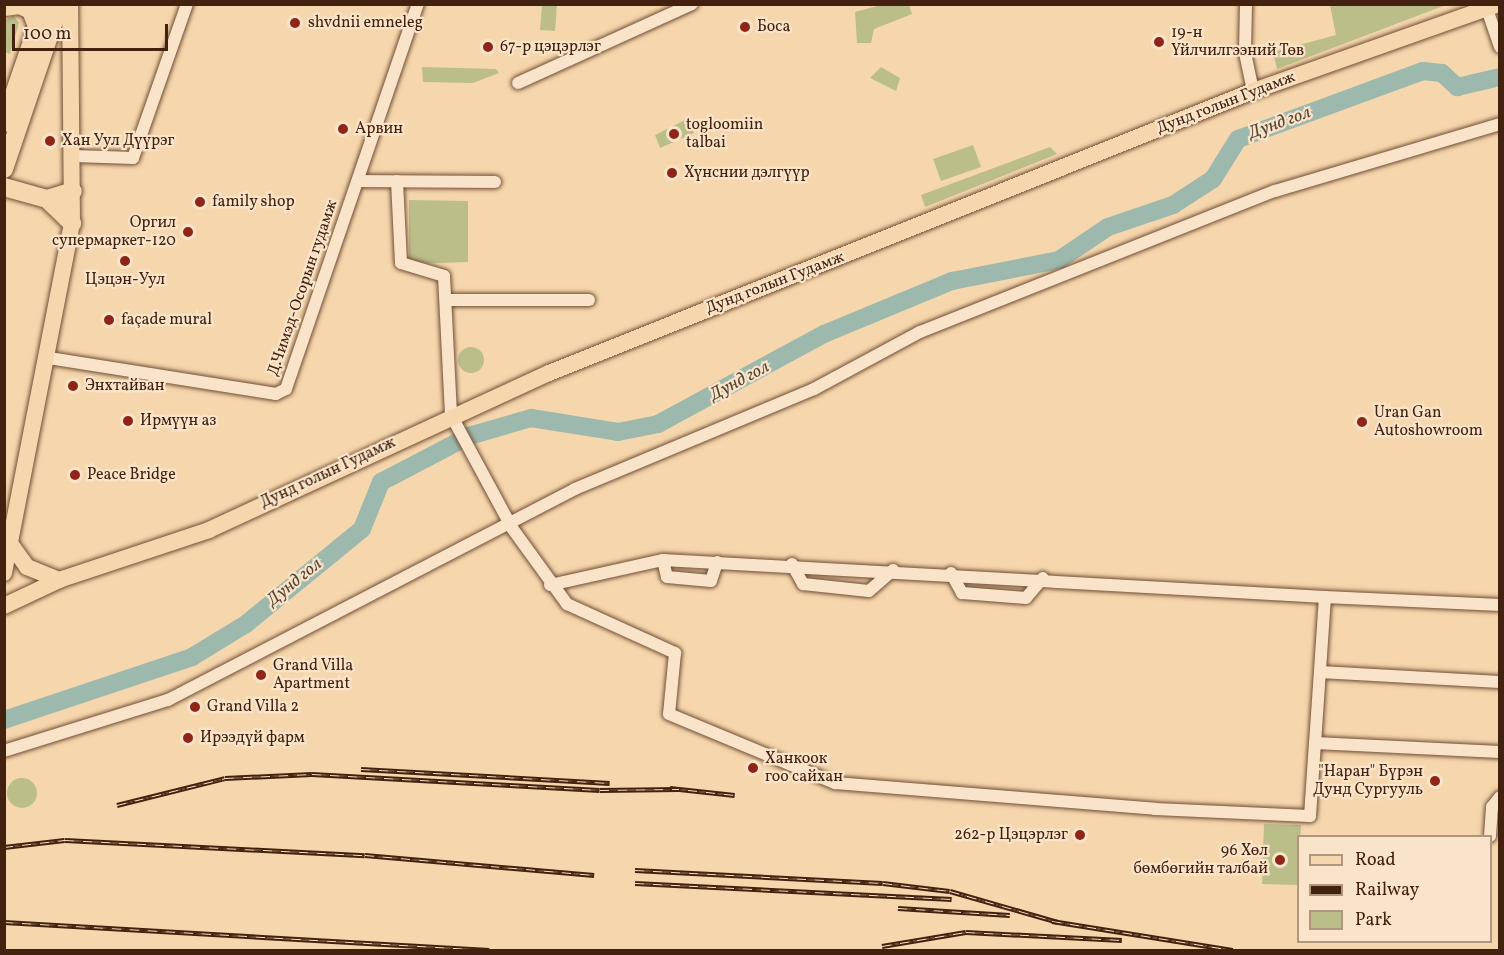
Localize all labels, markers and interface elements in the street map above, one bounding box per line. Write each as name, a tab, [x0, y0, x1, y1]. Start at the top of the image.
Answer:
scale bar	[15, 12, 171, 50]
place label: shvdnii emneleg	[308, 13, 423, 33]
marker: shvdnii emneleg	[286, 14, 304, 32]
place label: Боса	[757, 17, 790, 37]
marker: Боса	[738, 20, 752, 34]
text: 100 m	[23, 22, 72, 47]
place label: 19-н Үйлчилгээний Төв	[1171, 23, 1305, 61]
marker: 19-н Үйлчилгээний Төв	[1152, 35, 1166, 49]
place label: 67-р цэцэрлэг	[500, 37, 601, 57]
marker: 67-р цэцэрлэг	[481, 40, 495, 54]
street label: Дунд голын Гудамж	[1154, 68, 1298, 138]
water label: Дунд гол	[1246, 103, 1314, 145]
place label: togloomiin talbai	[686, 115, 763, 153]
place label: Арвин	[355, 119, 403, 139]
marker: Арвин	[336, 122, 350, 136]
marker: togloomiin talbai	[667, 127, 681, 141]
place label: Хан Уул Дүүрэг	[62, 131, 174, 151]
marker: Хан Уул Дүүрэг	[43, 134, 57, 148]
place label: Хүнснии дэлгүүр	[684, 163, 810, 183]
marker: Хүнснии дэлгүүр	[665, 166, 679, 180]
place label: family shop	[212, 192, 295, 212]
marker: family shop	[193, 195, 207, 209]
street label: Д.Чимэд-Осорын гудамж	[264, 197, 342, 379]
place label: Оргил супермаркет-120	[52, 213, 176, 251]
marker: Оргил супермаркет-120	[181, 225, 195, 239]
street label: Дунд голын Гудамж	[703, 248, 847, 318]
marker: Цэцэн-Уул	[118, 254, 132, 268]
place label: Цэцэн-Уул	[85, 270, 165, 290]
place label: façade mural	[121, 310, 212, 330]
marker: façade mural	[102, 313, 116, 327]
water label: Дунд гол	[706, 357, 774, 407]
place label: Энхтайван	[85, 376, 165, 396]
marker: Энхтайван	[66, 379, 80, 393]
place label: Uran Gan Autoshowroom	[1374, 403, 1483, 441]
place label: Ирмүүн аз	[140, 411, 216, 431]
marker: Ирмүүн аз	[121, 414, 135, 428]
marker: Uran Gan Autoshowroom	[1355, 415, 1369, 429]
street label: Дунд голын Гудамж	[257, 433, 399, 513]
place label: Peace Bridge	[87, 465, 176, 485]
marker: Peace Bridge	[68, 468, 82, 482]
water label: Дунд гол	[263, 554, 327, 612]
place label: Grand Villa Apartment	[273, 656, 354, 694]
marker: Grand Villa Apartment	[254, 668, 268, 682]
place label: Grand Villa 2	[207, 697, 299, 717]
marker: Grand Villa 2	[188, 700, 202, 714]
place label: Ирээдүй фарм	[200, 728, 305, 748]
marker: Ирээдүй фарм	[181, 731, 195, 745]
place label: Ханкоок гоо сайхан	[765, 749, 843, 787]
marker: Ханкоок гоо сайхан	[746, 761, 760, 775]
place label: "Наран" Бүрэн Дунд Сургууль	[1313, 762, 1423, 800]
marker: "Наран" Бүрэн Дунд Сургууль	[1428, 774, 1442, 788]
place label: 262-р Цэцэрлэг	[954, 825, 1068, 845]
marker: 262-р Цэцэрлэг	[1073, 828, 1087, 842]
legend	[1297, 835, 1492, 943]
place label: 96 Хөл бөмбөгийн талбай	[1133, 841, 1268, 879]
text: Road	[1355, 848, 1396, 873]
marker: 96 Хөл бөмбөгийн талбай	[1273, 853, 1287, 867]
text: Railway	[1355, 878, 1419, 903]
text: Park	[1355, 908, 1392, 933]

